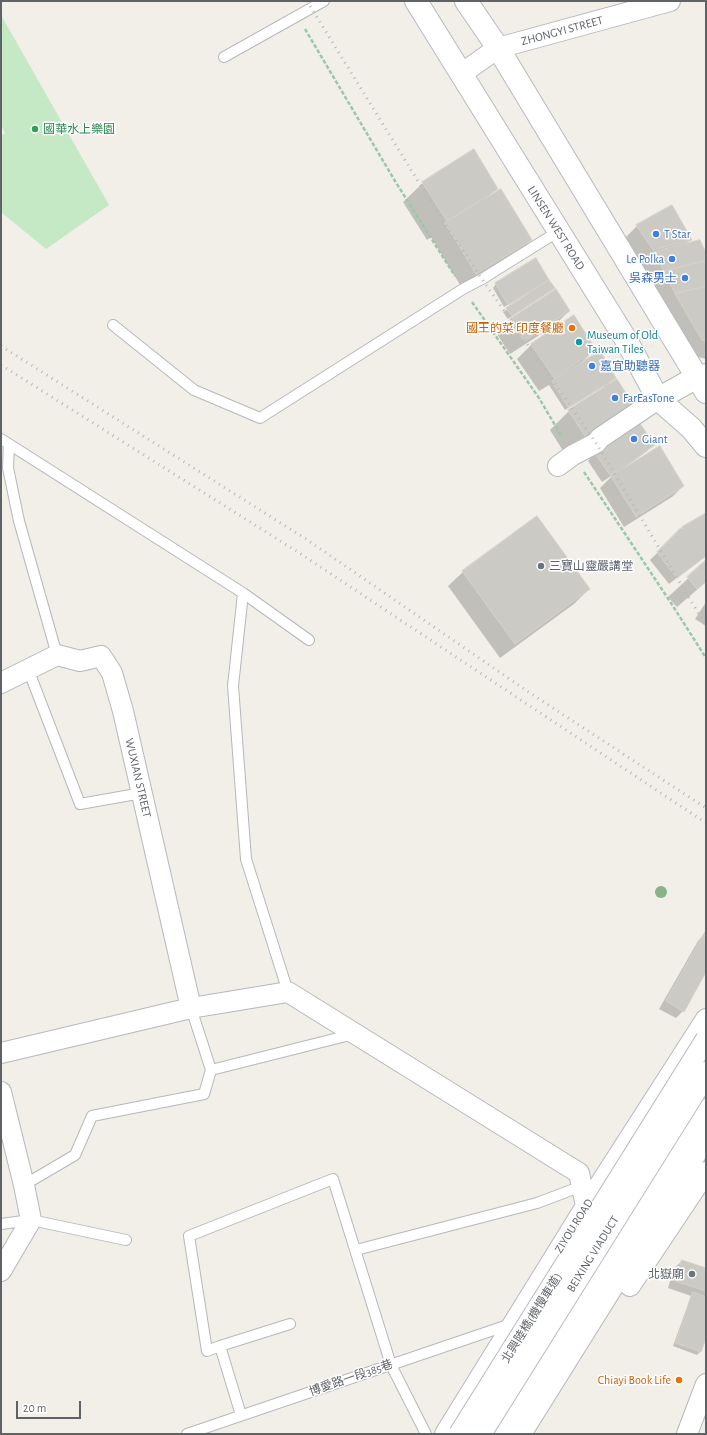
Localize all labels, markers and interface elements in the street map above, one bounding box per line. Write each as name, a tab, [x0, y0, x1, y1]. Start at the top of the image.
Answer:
street label: ZHONGYI STREET	[519, 13, 605, 49]
place label: 國華水上樂園	[43, 122, 115, 136]
marker: 國華水上樂園	[30, 124, 40, 134]
street label: LINSEN WEST ROAD	[524, 183, 588, 273]
place label: T Star	[664, 227, 691, 241]
marker: T Star	[651, 229, 661, 239]
place label: Le Polka	[626, 252, 664, 266]
marker: Le Polka	[667, 254, 677, 264]
place label: 吳森男士	[629, 271, 677, 285]
marker: 吳森男士	[680, 273, 690, 283]
place label: 國王的菜 印度餐廳	[466, 321, 564, 335]
marker: 國王的菜 印度餐廳	[567, 323, 577, 333]
place label: Museum of Old Taiwan Tiles	[587, 328, 658, 356]
marker: Museum of Old Taiwan Tiles	[574, 337, 584, 347]
place label: 嘉宜助聽器	[600, 359, 660, 373]
marker: 嘉宜助聽器	[587, 361, 597, 371]
place label: FarEasTone	[623, 391, 674, 405]
marker: FarEasTone	[610, 393, 620, 403]
place label: Giant	[642, 432, 668, 446]
marker: Giant	[629, 434, 639, 444]
place label: 三寶山靈嚴講堂	[549, 559, 633, 573]
marker: 三寶山靈嚴講堂	[536, 561, 546, 571]
street label: WUXIAN STREET	[122, 737, 154, 819]
street label: ZIYOU ROAD	[552, 1196, 596, 1256]
street label: BEIXING VIADUCT	[564, 1213, 622, 1295]
place label: 北嶽廟	[648, 1267, 684, 1281]
marker: 北嶽廟	[687, 1269, 697, 1279]
street label: 北興陸橋(機慢車道)	[499, 1270, 565, 1366]
street label: 博愛路一段385巷	[307, 1357, 395, 1399]
place label: Chiayi Book Life	[598, 1373, 671, 1387]
marker: Chiayi Book Life	[674, 1375, 684, 1385]
scale bar	[18, 1393, 83, 1419]
text: 20 m	[23, 1402, 46, 1414]

